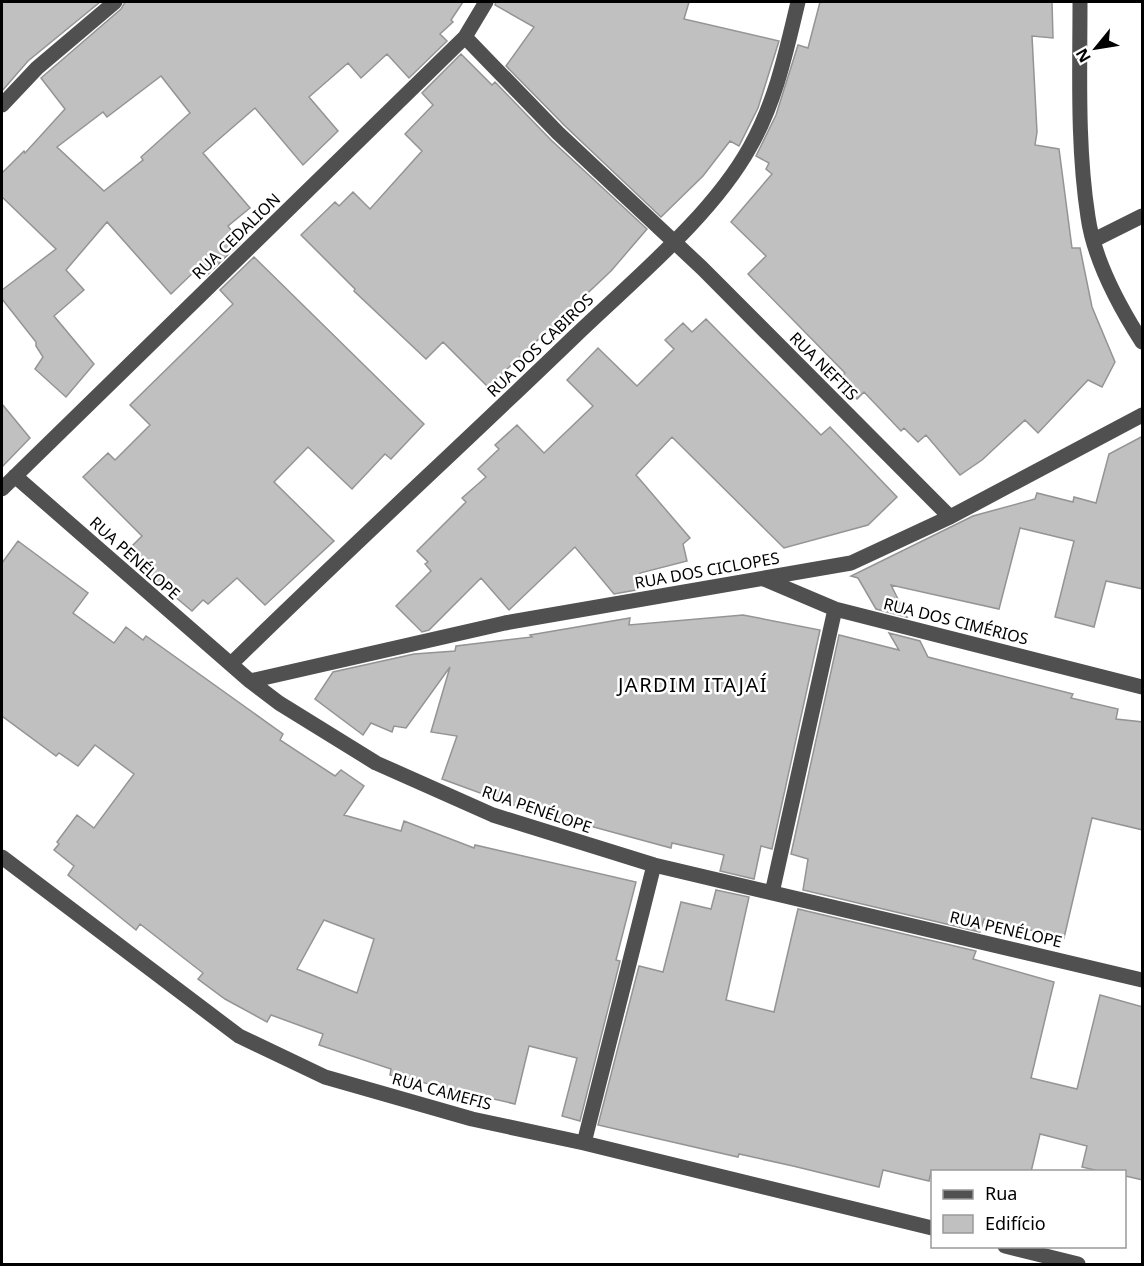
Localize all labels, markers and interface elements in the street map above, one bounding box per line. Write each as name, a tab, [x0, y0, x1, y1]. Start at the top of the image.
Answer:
north arrow	[1066, 18, 1126, 78]
text: N	[1070, 44, 1096, 67]
street label: RUA CEDALION	[187, 188, 285, 284]
street label: RUA DOS CABIROS	[482, 288, 598, 402]
street label: RUA NEFTIS	[785, 327, 863, 405]
street label: RUA PENÉLOPE	[85, 511, 185, 605]
street label: RUA DOS CICLOPES	[633, 546, 781, 594]
street label: RUA DOS CIMÉRIOS	[881, 592, 1031, 650]
district label: JARDIM ITAJAÍ	[616, 671, 768, 698]
street label: RUA PENÉLOPE	[479, 780, 595, 838]
street label: RUA PENÉLOPE	[948, 905, 1064, 953]
street label: RUA CAMEFIS	[390, 1067, 494, 1115]
legend	[931, 1170, 1126, 1248]
text: Rua	[985, 1181, 1017, 1205]
text: Edifício	[985, 1211, 1046, 1235]

